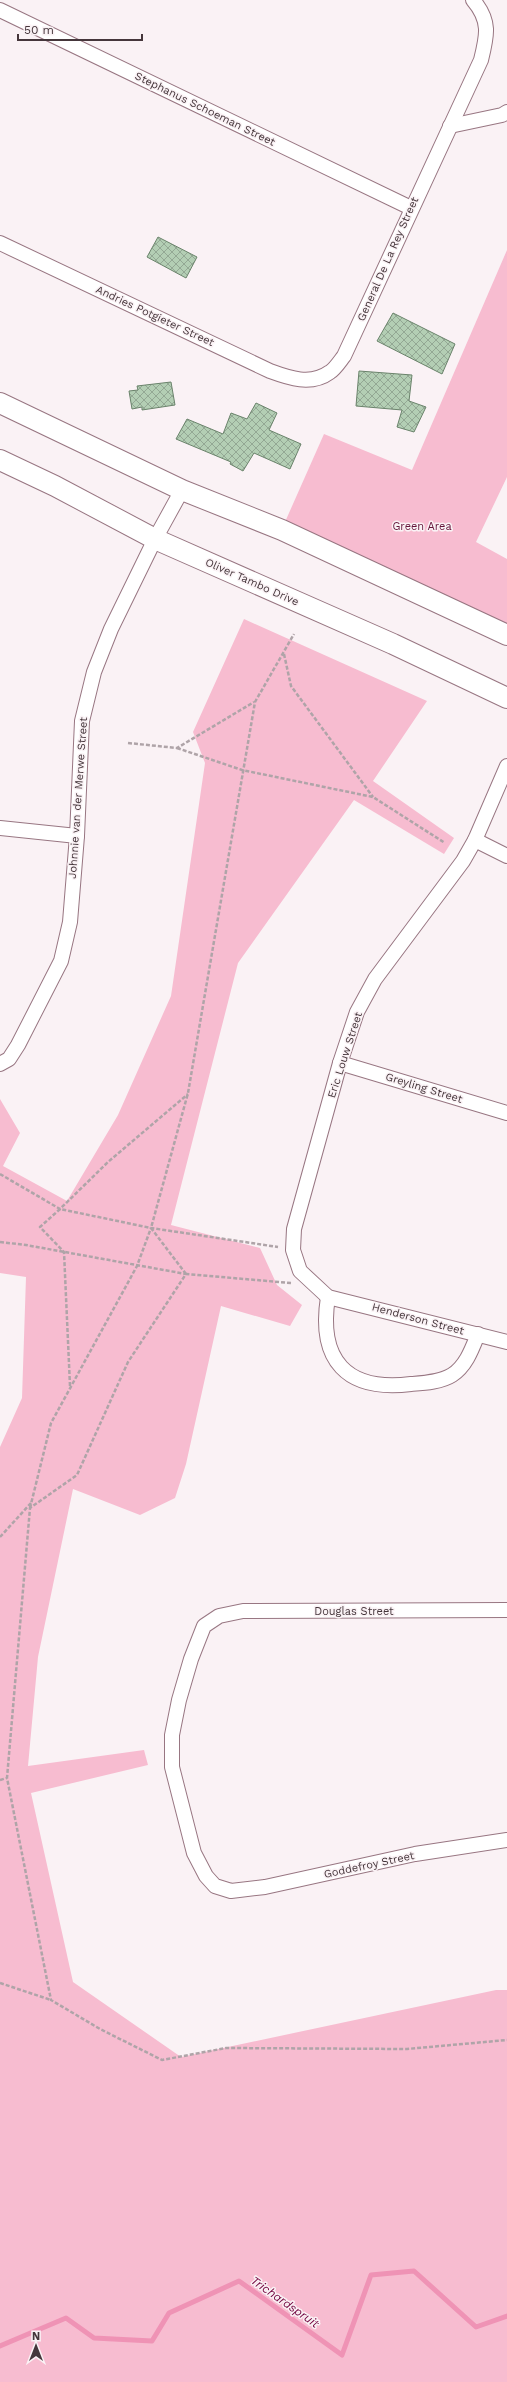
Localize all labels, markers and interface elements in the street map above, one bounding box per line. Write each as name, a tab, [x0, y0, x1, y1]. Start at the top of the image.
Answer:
scale bar	[18, 16, 142, 42]
text: 50 m	[24, 23, 54, 37]
street label: Stephanus Schoeman Street	[133, 69, 278, 149]
street label: General De La Rey Street	[355, 195, 421, 323]
street label: Andries Potgieter Street	[94, 283, 217, 349]
park label: Green Area	[392, 520, 452, 533]
street label: Oliver Tambo Drive	[203, 555, 301, 609]
street label: Johnnie van der Merwe Street	[66, 716, 90, 879]
street label: Eric Louw Street	[325, 1010, 365, 1100]
street label: Greyling Street	[384, 1070, 464, 1106]
street label: Henderson Street	[371, 1300, 466, 1338]
street label: Douglas Street	[314, 1605, 394, 1618]
street label: Goddefroy Street	[323, 1849, 416, 1881]
water label: Trichardspruit	[248, 2273, 322, 2331]
north arrow	[16, 2326, 56, 2366]
text: N	[32, 2330, 40, 2343]

